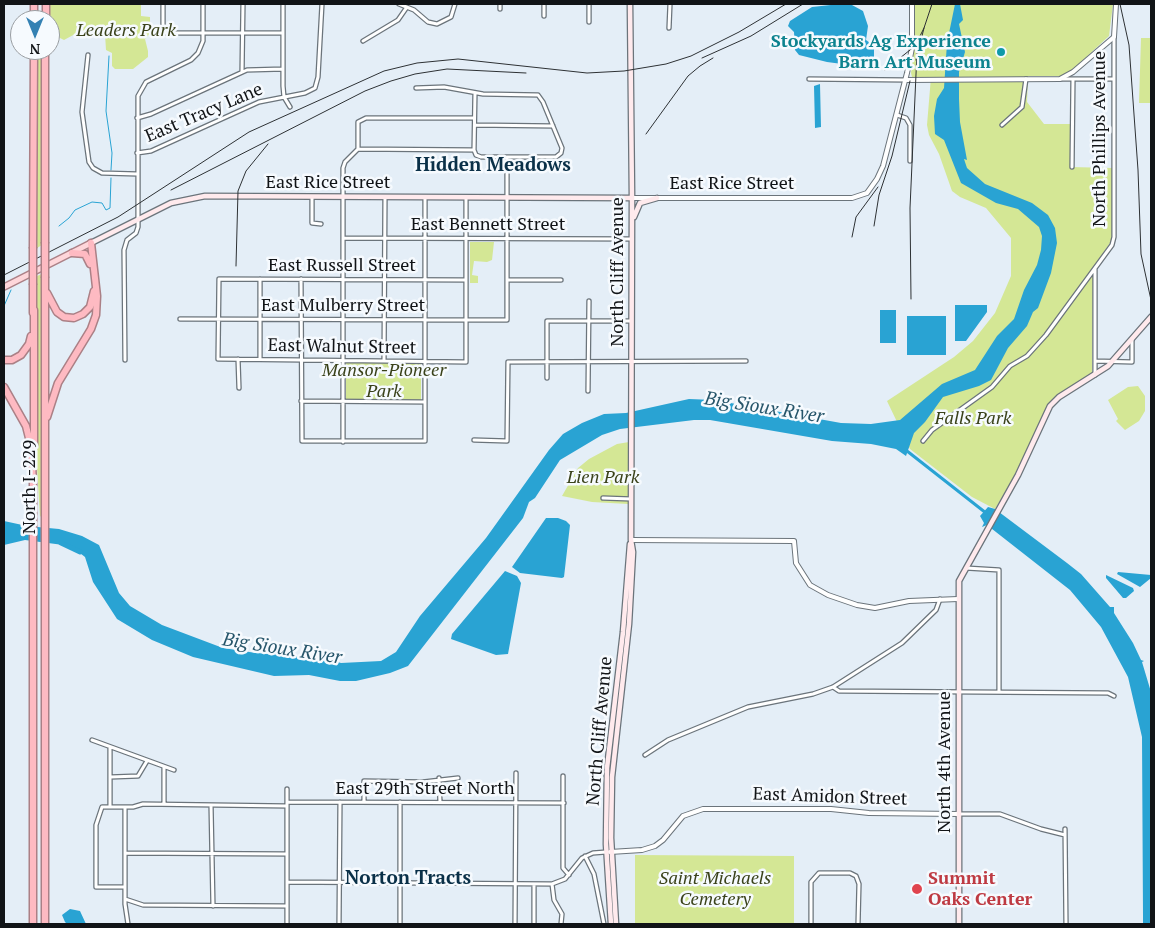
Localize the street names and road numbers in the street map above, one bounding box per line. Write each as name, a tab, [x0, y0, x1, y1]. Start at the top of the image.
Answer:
street label: North Phillips Avenue	[1089, 51, 1111, 227]
street label: East Tracy Lane	[142, 79, 266, 147]
street label: East Rice Street	[266, 172, 390, 194]
street label: East Rice Street	[670, 173, 794, 195]
street label: North Cliff Avenue	[607, 197, 629, 347]
street label: East Bennett Street	[411, 214, 565, 236]
street label: East Russell Street	[268, 255, 416, 277]
street label: East Mulberry Street	[261, 295, 425, 317]
street label: East Walnut Street	[267, 335, 417, 359]
street label: North I-229	[19, 440, 41, 534]
street label: North Cliff Avenue	[583, 655, 617, 807]
street label: North 4th Avenue	[934, 691, 956, 833]
street label: East 29th Street North	[336, 778, 514, 800]
street label: East Amidon Street	[752, 784, 908, 810]

